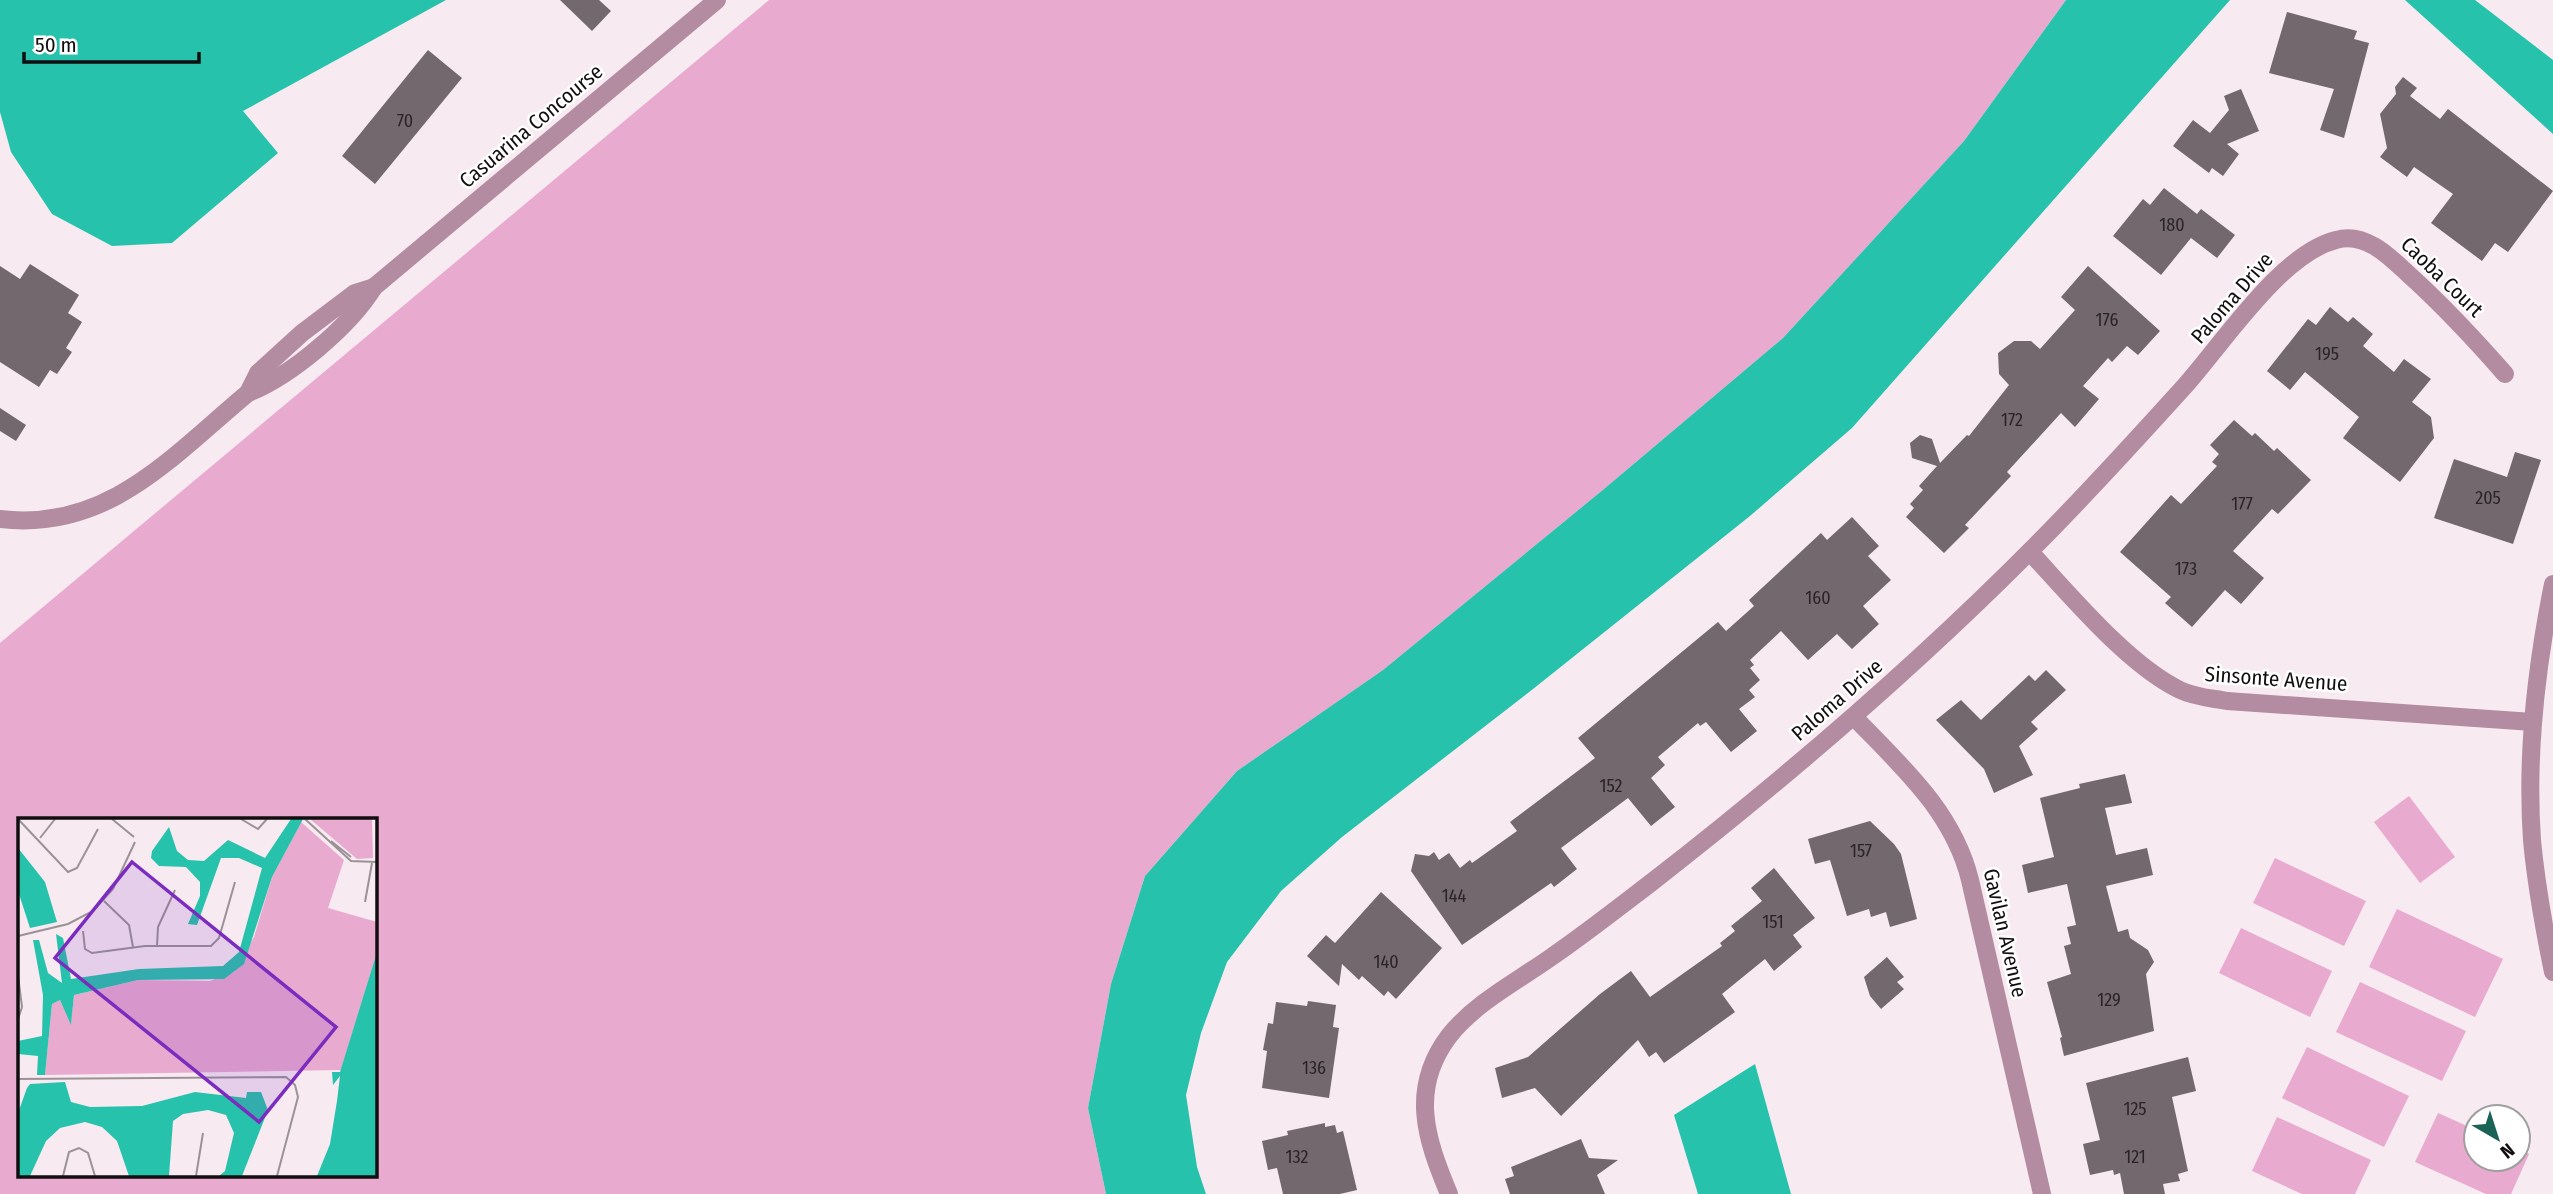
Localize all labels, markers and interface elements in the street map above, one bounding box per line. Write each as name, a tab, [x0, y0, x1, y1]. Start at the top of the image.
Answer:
scale bar	[24, 21, 200, 65]
text: 50 m	[35, 32, 77, 58]
street label: Casuarina Concourse	[454, 58, 608, 194]
house number: 70	[397, 110, 413, 132]
house number: 180	[2159, 214, 2185, 236]
street label: Caoba Court	[2395, 231, 2489, 323]
street label: Paloma Drive	[2185, 247, 2279, 349]
house number: 176	[2096, 309, 2118, 331]
house number: 195	[2315, 343, 2339, 365]
house number: 172	[2001, 409, 2023, 431]
house number: 205	[2475, 487, 2501, 509]
house number: 177	[2231, 493, 2253, 515]
house number: 173	[2175, 558, 2197, 580]
house number: 160	[1805, 587, 1831, 609]
street label: Paloma Drive	[1786, 653, 1888, 747]
street label: Sinsonte Avenue	[2204, 661, 2348, 697]
house number: 152	[1599, 775, 1623, 797]
inset map	[18, 818, 376, 1176]
house number: 157	[1850, 840, 1872, 862]
street label: Gavilan Avenue	[1978, 866, 2032, 1000]
house number: 144	[1442, 885, 1467, 907]
house number: 151	[1762, 911, 1784, 933]
house number: 140	[1373, 951, 1399, 973]
house number: 129	[2097, 989, 2121, 1011]
house number: 136	[1302, 1057, 1326, 1079]
house number: 125	[2123, 1098, 2147, 1120]
north arrow	[2462, 1103, 2532, 1173]
text: N	[2496, 1138, 2519, 1163]
house number: 132	[1286, 1146, 1309, 1168]
house number: 121	[2124, 1146, 2146, 1168]

